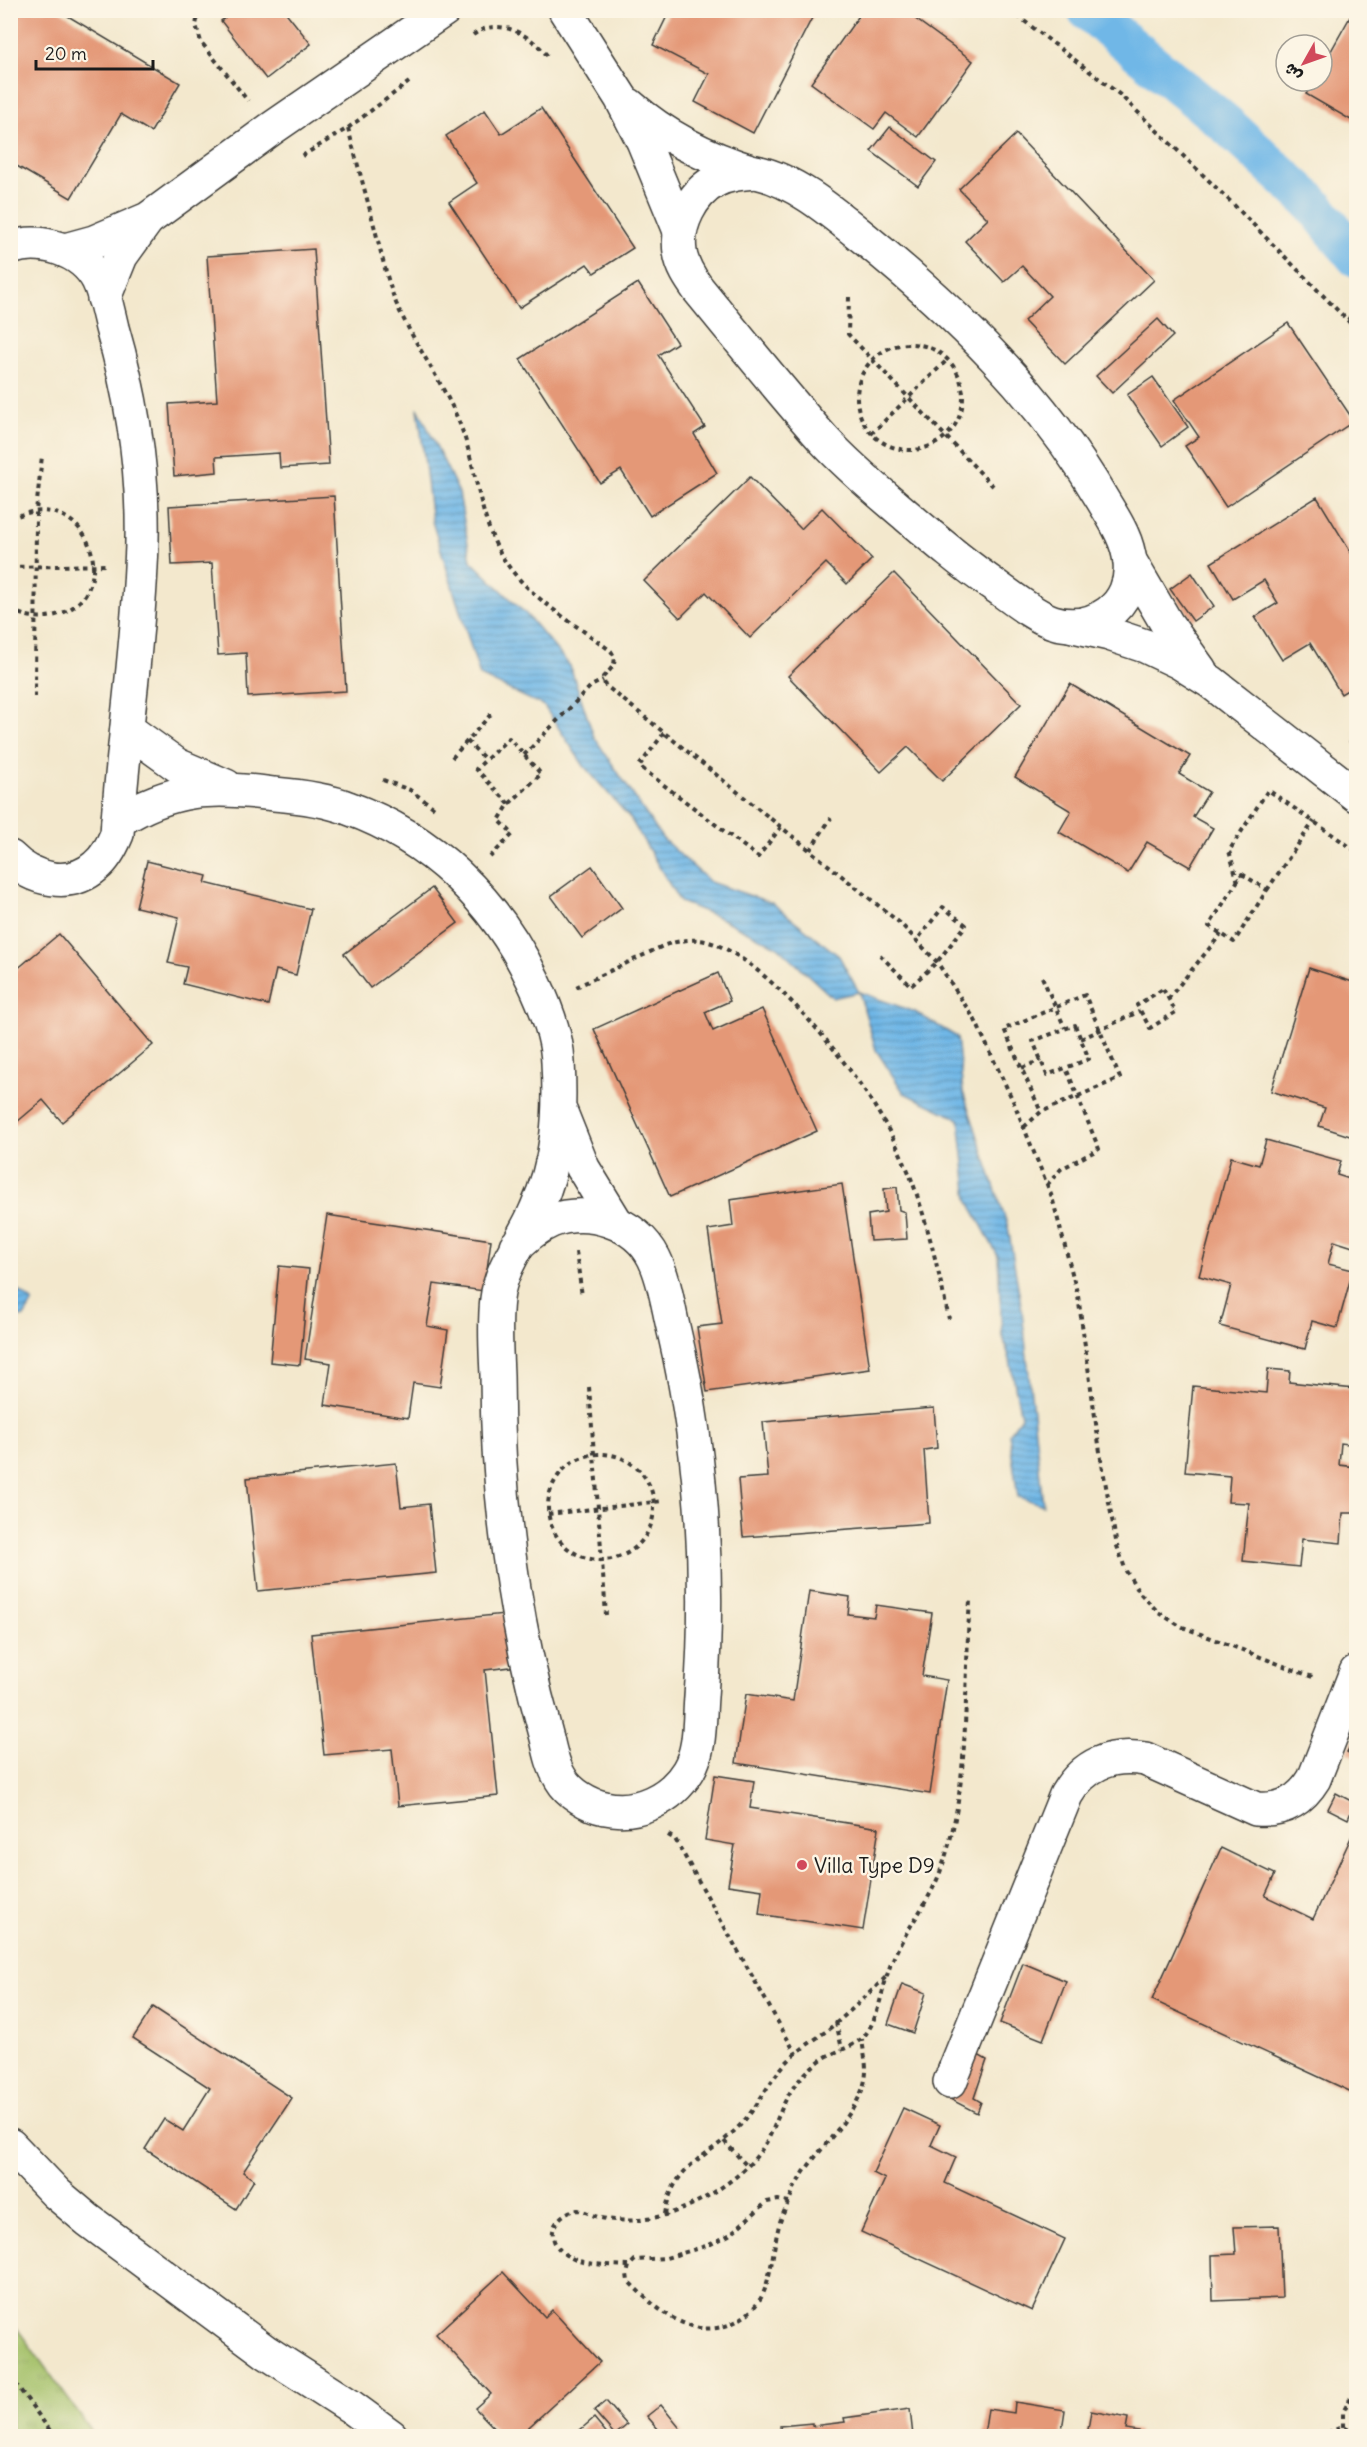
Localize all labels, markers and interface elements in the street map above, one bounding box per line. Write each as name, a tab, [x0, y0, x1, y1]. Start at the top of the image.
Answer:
scale bar	[36, 33, 153, 71]
north arrow	[1274, 33, 1334, 93]
text: 20 m	[45, 42, 87, 65]
text: ش	[1279, 59, 1306, 86]
place label: Villa Type D9	[814, 1852, 935, 1879]
marker: Villa Type D9	[795, 1858, 809, 1872]

